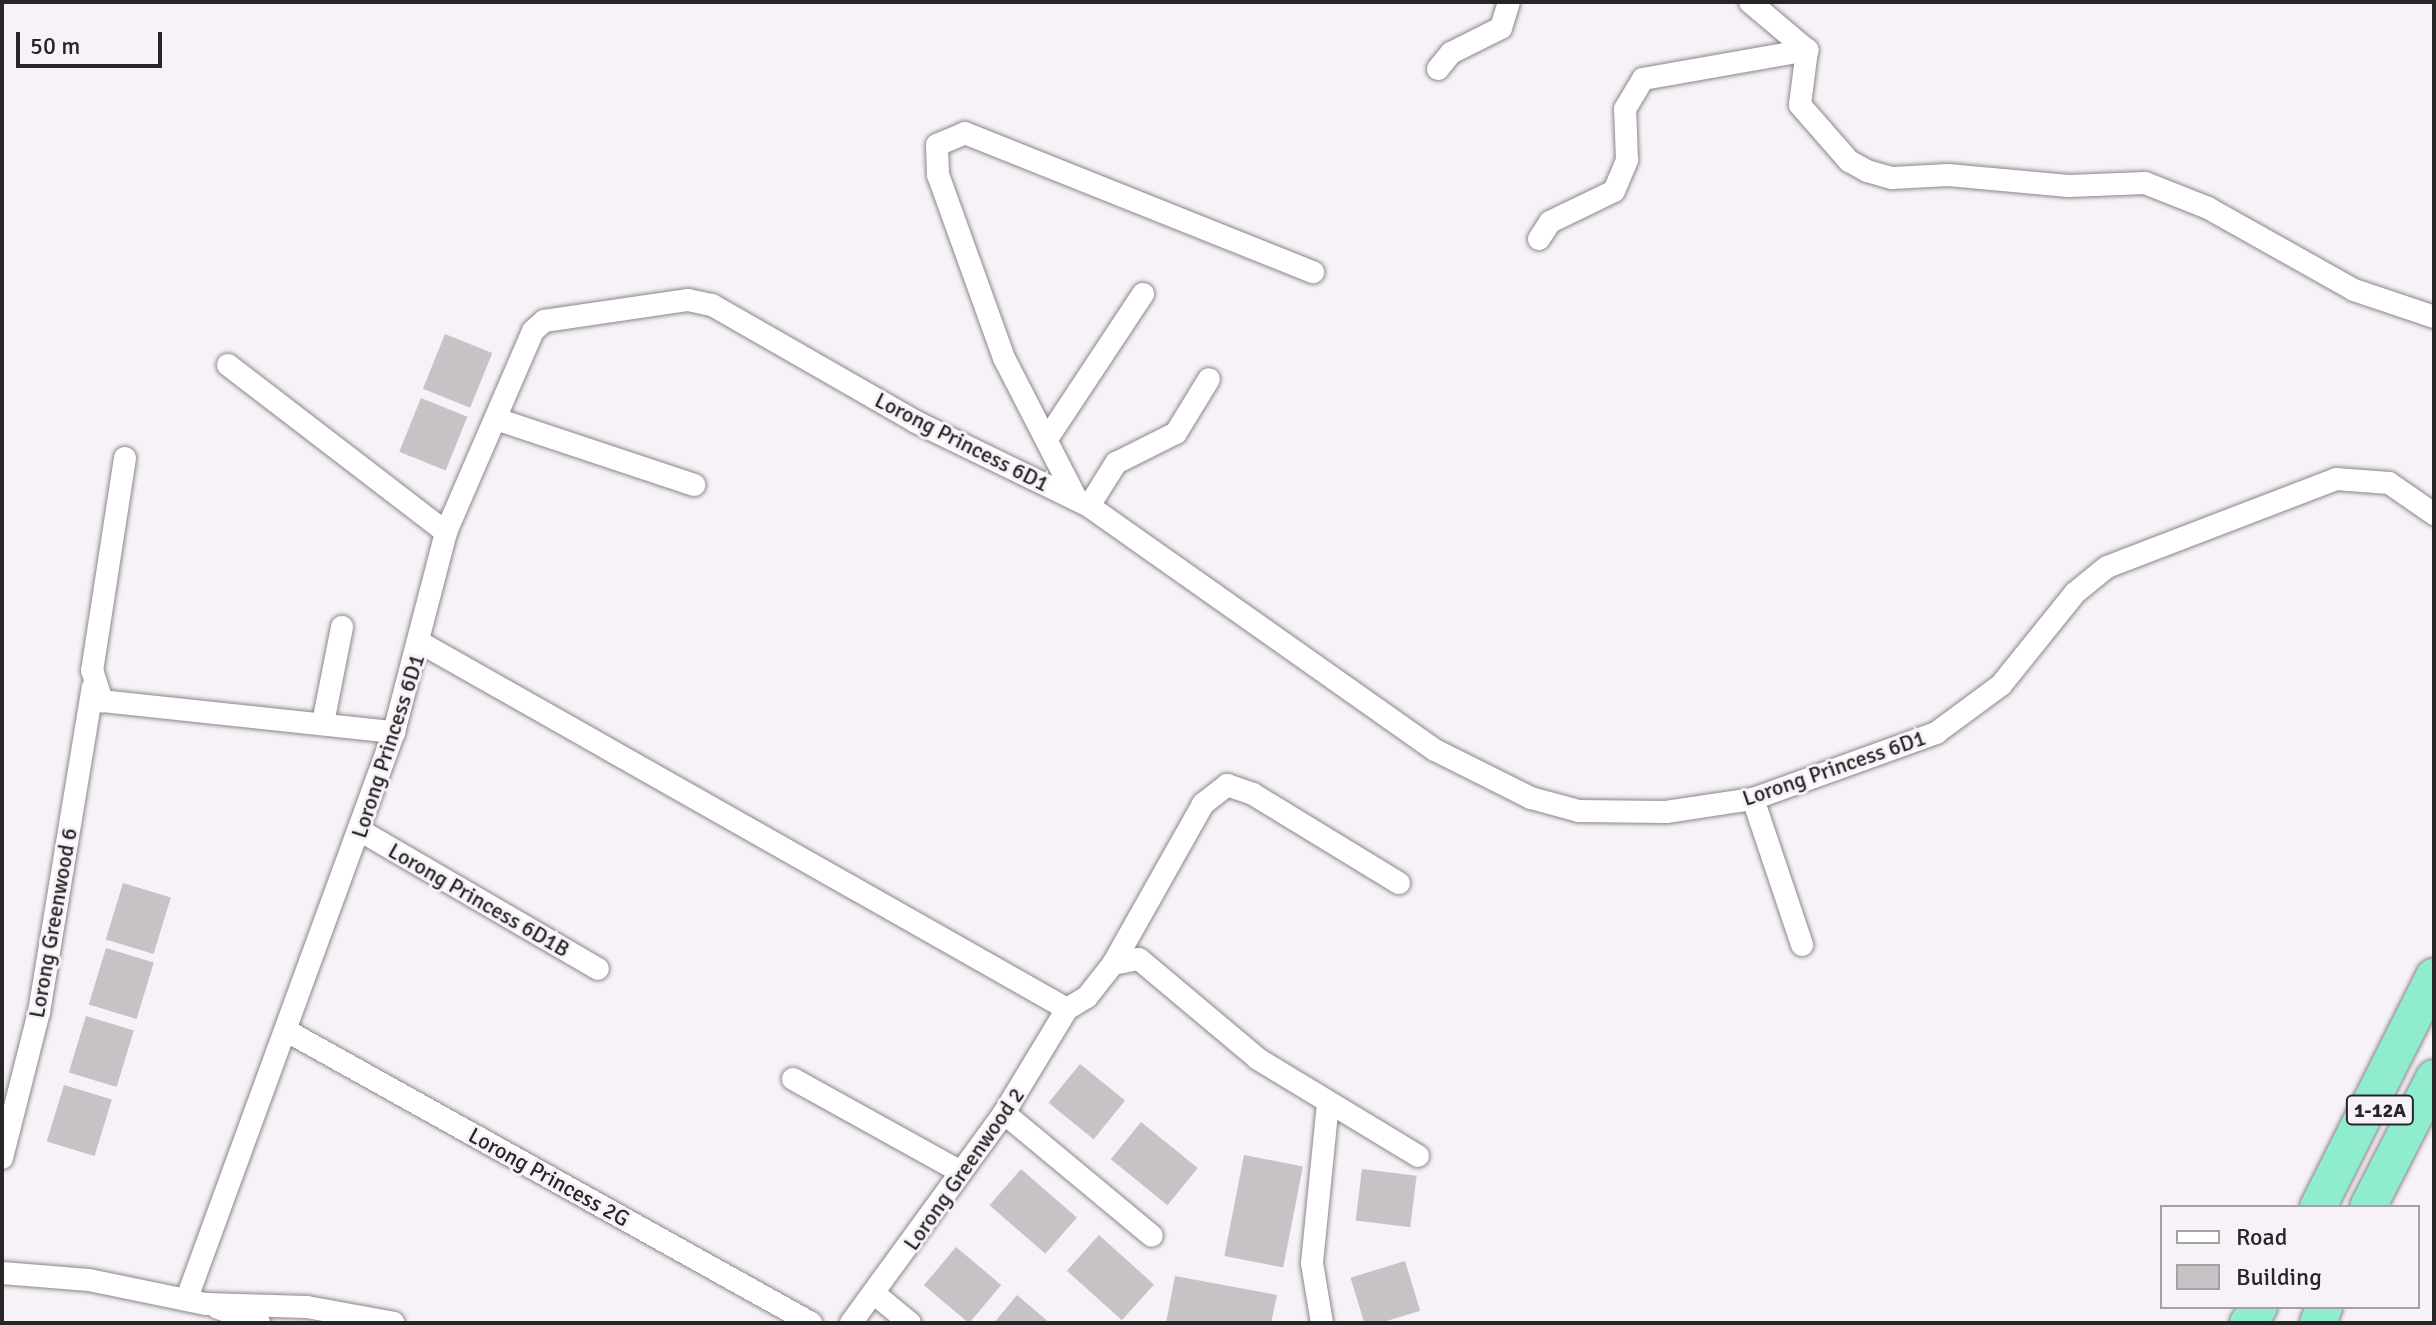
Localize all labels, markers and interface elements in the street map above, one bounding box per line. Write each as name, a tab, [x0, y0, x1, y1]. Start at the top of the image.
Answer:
scale bar	[20, 16, 166, 66]
text: 50 m	[30, 31, 80, 61]
street label: Lorong Princess 6D1	[871, 387, 1053, 497]
street label: Lorong Princess 6D1	[346, 651, 430, 841]
street label: Lorong Princess 6D1	[1739, 724, 1929, 812]
street label: Lorong Greenwood 6	[23, 826, 83, 1020]
street label: Lorong Princess 6D1B	[384, 837, 574, 963]
street label: Lorong Greenwood 2	[898, 1083, 1030, 1255]
road number: 1-12A	[2344, 1094, 2416, 1126]
street label: Lorong Princess 2G	[464, 1122, 634, 1232]
legend	[2160, 1205, 2420, 1309]
text: Road	[2236, 1222, 2287, 1252]
text: Building	[2236, 1262, 2322, 1292]

